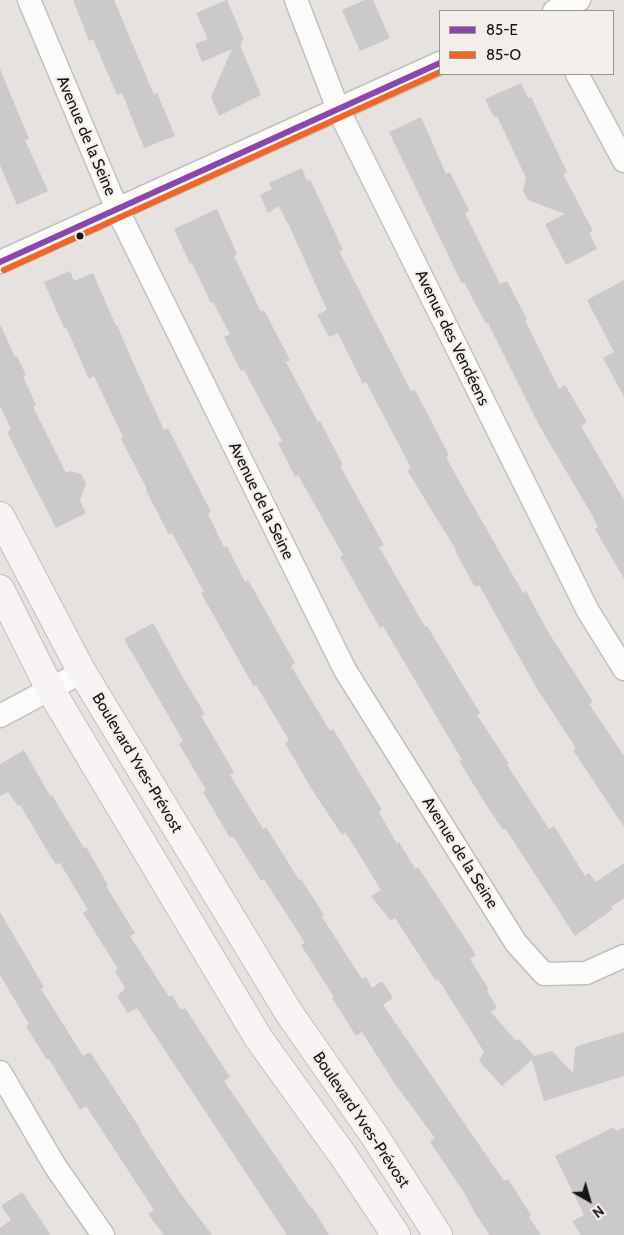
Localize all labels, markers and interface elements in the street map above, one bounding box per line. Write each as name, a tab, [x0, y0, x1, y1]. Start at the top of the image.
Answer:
legend	[439, 10, 614, 75]
text: 85-E	[486, 21, 518, 39]
text: 85-O	[486, 46, 521, 64]
street label: Avenue de la Seine	[52, 73, 120, 199]
unlabelled marker	[75, 231, 85, 241]
street label: Avenue des Vendéens	[411, 267, 493, 409]
street label: Avenue de la Seine	[224, 439, 298, 563]
street label: Boulevard Yves-Prévost	[88, 690, 186, 836]
street label: Avenue de la Seine	[418, 794, 502, 912]
street label: Boulevard Yves-Prévost	[308, 1048, 414, 1192]
north arrow	[564, 1175, 614, 1225]
text: N	[589, 1202, 608, 1222]

